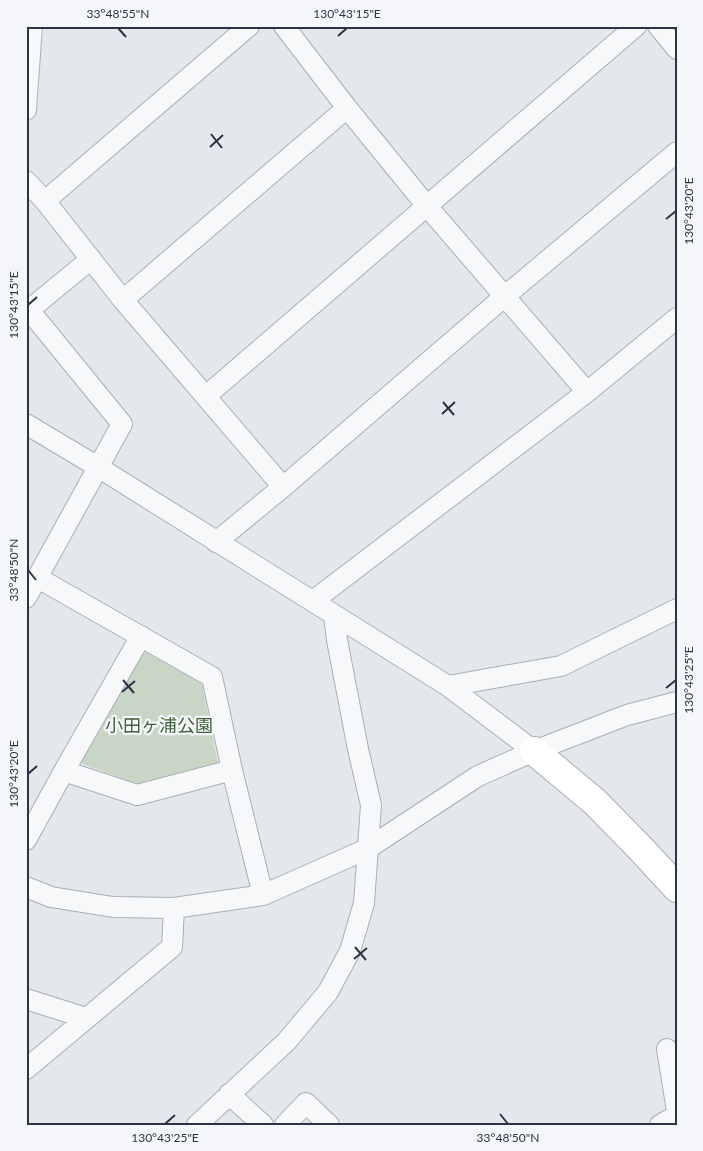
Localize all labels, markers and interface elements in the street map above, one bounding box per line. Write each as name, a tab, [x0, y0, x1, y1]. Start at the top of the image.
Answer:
text: 33°48'55"N	[87, 6, 149, 21]
text: 130°43'15"E	[313, 6, 381, 21]
text: 130°43'20"E	[681, 177, 696, 245]
text: 130°43'15"E	[6, 271, 21, 339]
text: 33°48'50"N	[6, 539, 21, 601]
text: 130°43'25"E	[681, 646, 696, 714]
park label: 小田ヶ浦公園	[105, 714, 213, 736]
text: 130°43'20"E	[6, 740, 21, 808]
text: 130°43'25"E	[131, 1130, 199, 1145]
text: 33°48'50"N	[477, 1130, 539, 1145]

